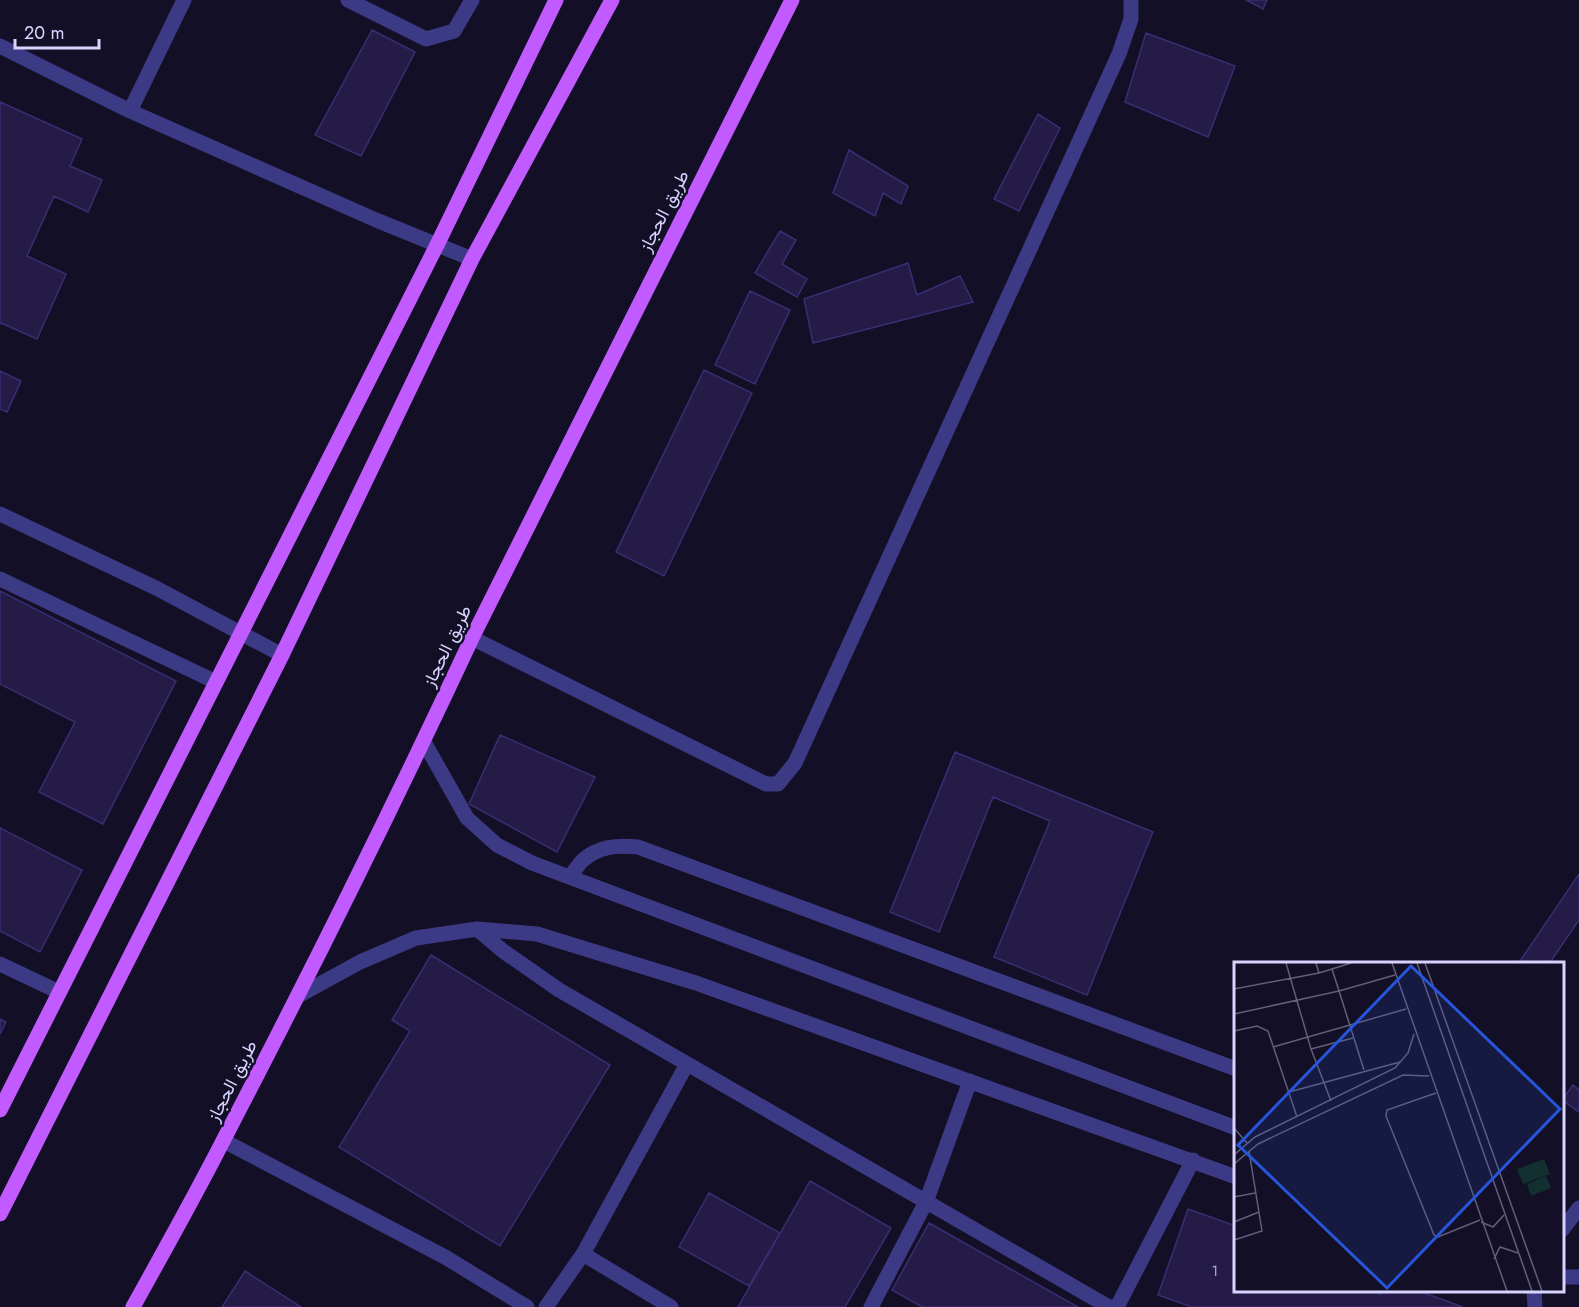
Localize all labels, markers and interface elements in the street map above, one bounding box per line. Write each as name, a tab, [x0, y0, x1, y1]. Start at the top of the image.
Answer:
scale bar	[15, 12, 99, 50]
text: 20 m	[24, 20, 64, 46]
street label: طريق الحجاز	[632, 166, 696, 257]
street label: طريق الحجاز	[416, 601, 478, 692]
inset map	[1234, 962, 1564, 1292]
street label: طريق الحجاز	[200, 1036, 264, 1127]
house number: 1	[1212, 1260, 1218, 1282]

